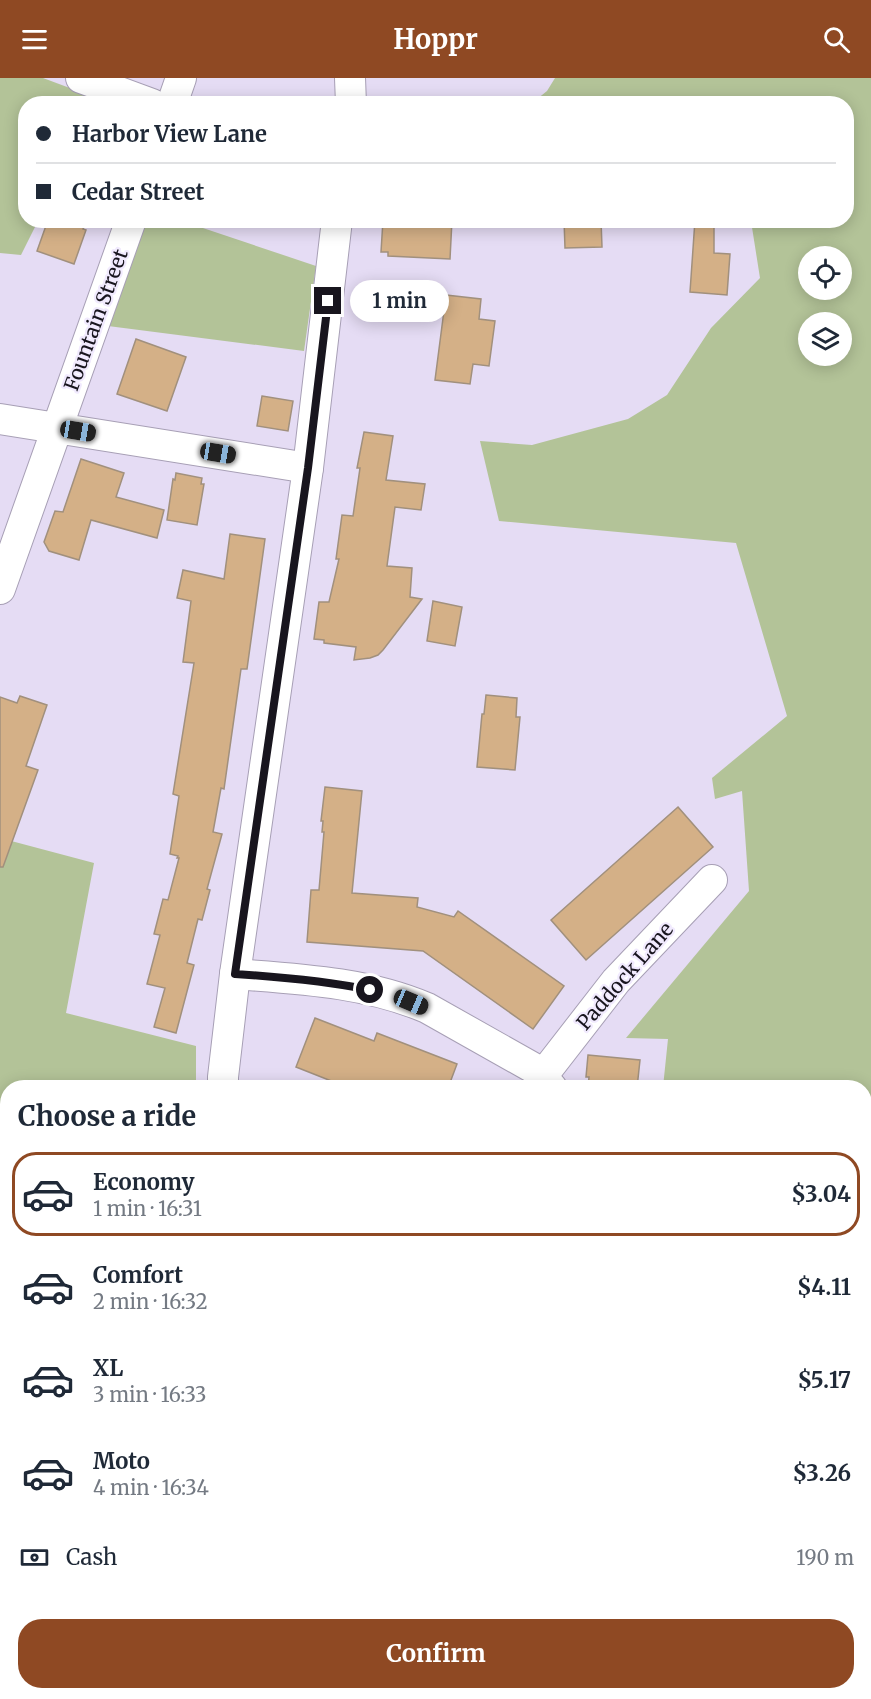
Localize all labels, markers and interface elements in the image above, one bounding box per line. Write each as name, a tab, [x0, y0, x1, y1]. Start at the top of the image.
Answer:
text: Hoppr	[393, 22, 478, 56]
icon: menu	[18, 23, 51, 56]
icon: search	[820, 23, 853, 56]
text: Harbor View Lane	[72, 120, 267, 148]
text: Cedar Street	[72, 178, 204, 206]
street label: Fountain Street	[58, 245, 133, 394]
map controls	[798, 246, 852, 366]
button: locate	[798, 246, 852, 300]
callout: 1 min	[349, 280, 448, 322]
route end	[314, 287, 341, 314]
text: 1 min	[372, 288, 427, 313]
button: layers	[798, 312, 852, 366]
car	[59, 419, 97, 443]
car	[199, 441, 237, 465]
street label: Paddock Lane	[571, 917, 678, 1035]
route start	[356, 976, 383, 1003]
car	[391, 987, 431, 1017]
text: Choose a ride	[18, 1099, 196, 1133]
icon: car	[21, 1167, 75, 1221]
text: Economy	[93, 1168, 194, 1196]
text: $3.04	[791, 1180, 851, 1208]
text: 1 min · 16:31	[93, 1196, 202, 1221]
icon: car	[21, 1260, 75, 1314]
text: Comfort	[93, 1261, 183, 1289]
text: $4.11	[797, 1273, 851, 1301]
text: 2 min · 16:32	[93, 1289, 208, 1314]
icon: car	[21, 1353, 75, 1407]
text: XL	[93, 1354, 123, 1382]
text: $5.17	[798, 1366, 851, 1394]
text: 3 min · 16:33	[93, 1382, 206, 1407]
icon: car	[21, 1446, 75, 1500]
text: Moto	[93, 1447, 150, 1475]
text: $3.26	[792, 1459, 851, 1487]
text: 4 min · 16:34	[93, 1475, 209, 1500]
icon: cash	[18, 1541, 51, 1574]
text: Cash	[66, 1543, 117, 1571]
text: 190 m	[796, 1545, 854, 1570]
button: Confirm	[18, 1619, 854, 1688]

